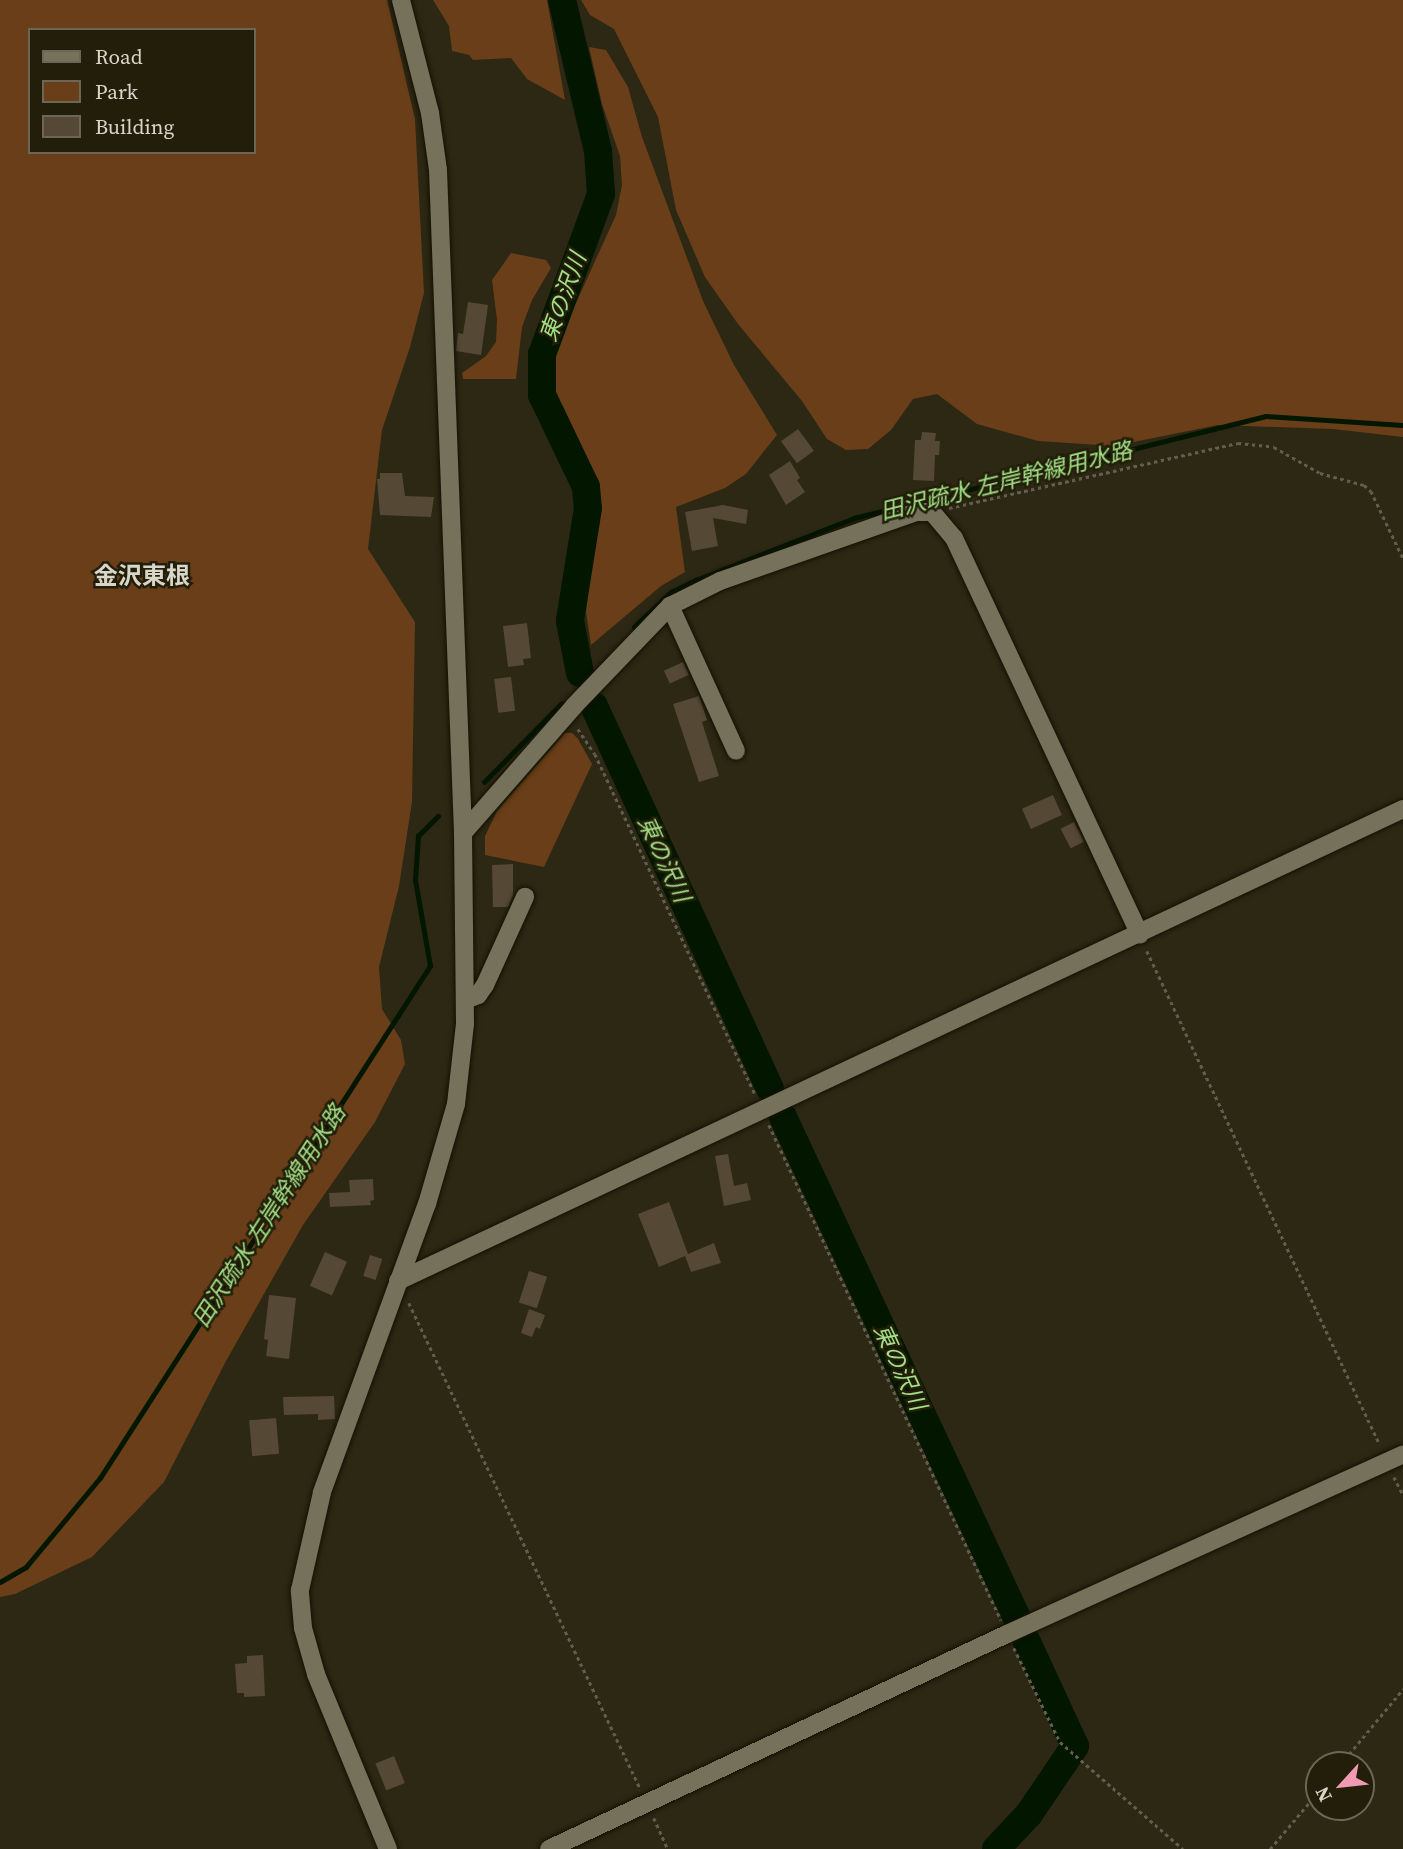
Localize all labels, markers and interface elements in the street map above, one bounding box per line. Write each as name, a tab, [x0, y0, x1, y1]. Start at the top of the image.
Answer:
legend	[28, 28, 256, 154]
text: Road	[95, 42, 143, 71]
text: Park	[95, 77, 138, 106]
text: Building	[95, 112, 174, 141]
water label: 東の沢川	[534, 249, 592, 345]
water label: 田沢疏水 左岸幹線用水路	[877, 436, 1135, 526]
district label: 金沢東根	[94, 562, 190, 590]
water label: 東の沢川	[632, 811, 696, 907]
water label: 田沢疏水 左岸幹線用水路	[187, 1100, 351, 1332]
water label: 東の沢川	[868, 1319, 932, 1415]
north arrow	[1305, 1751, 1375, 1821]
text: N	[1308, 1783, 1338, 1807]

